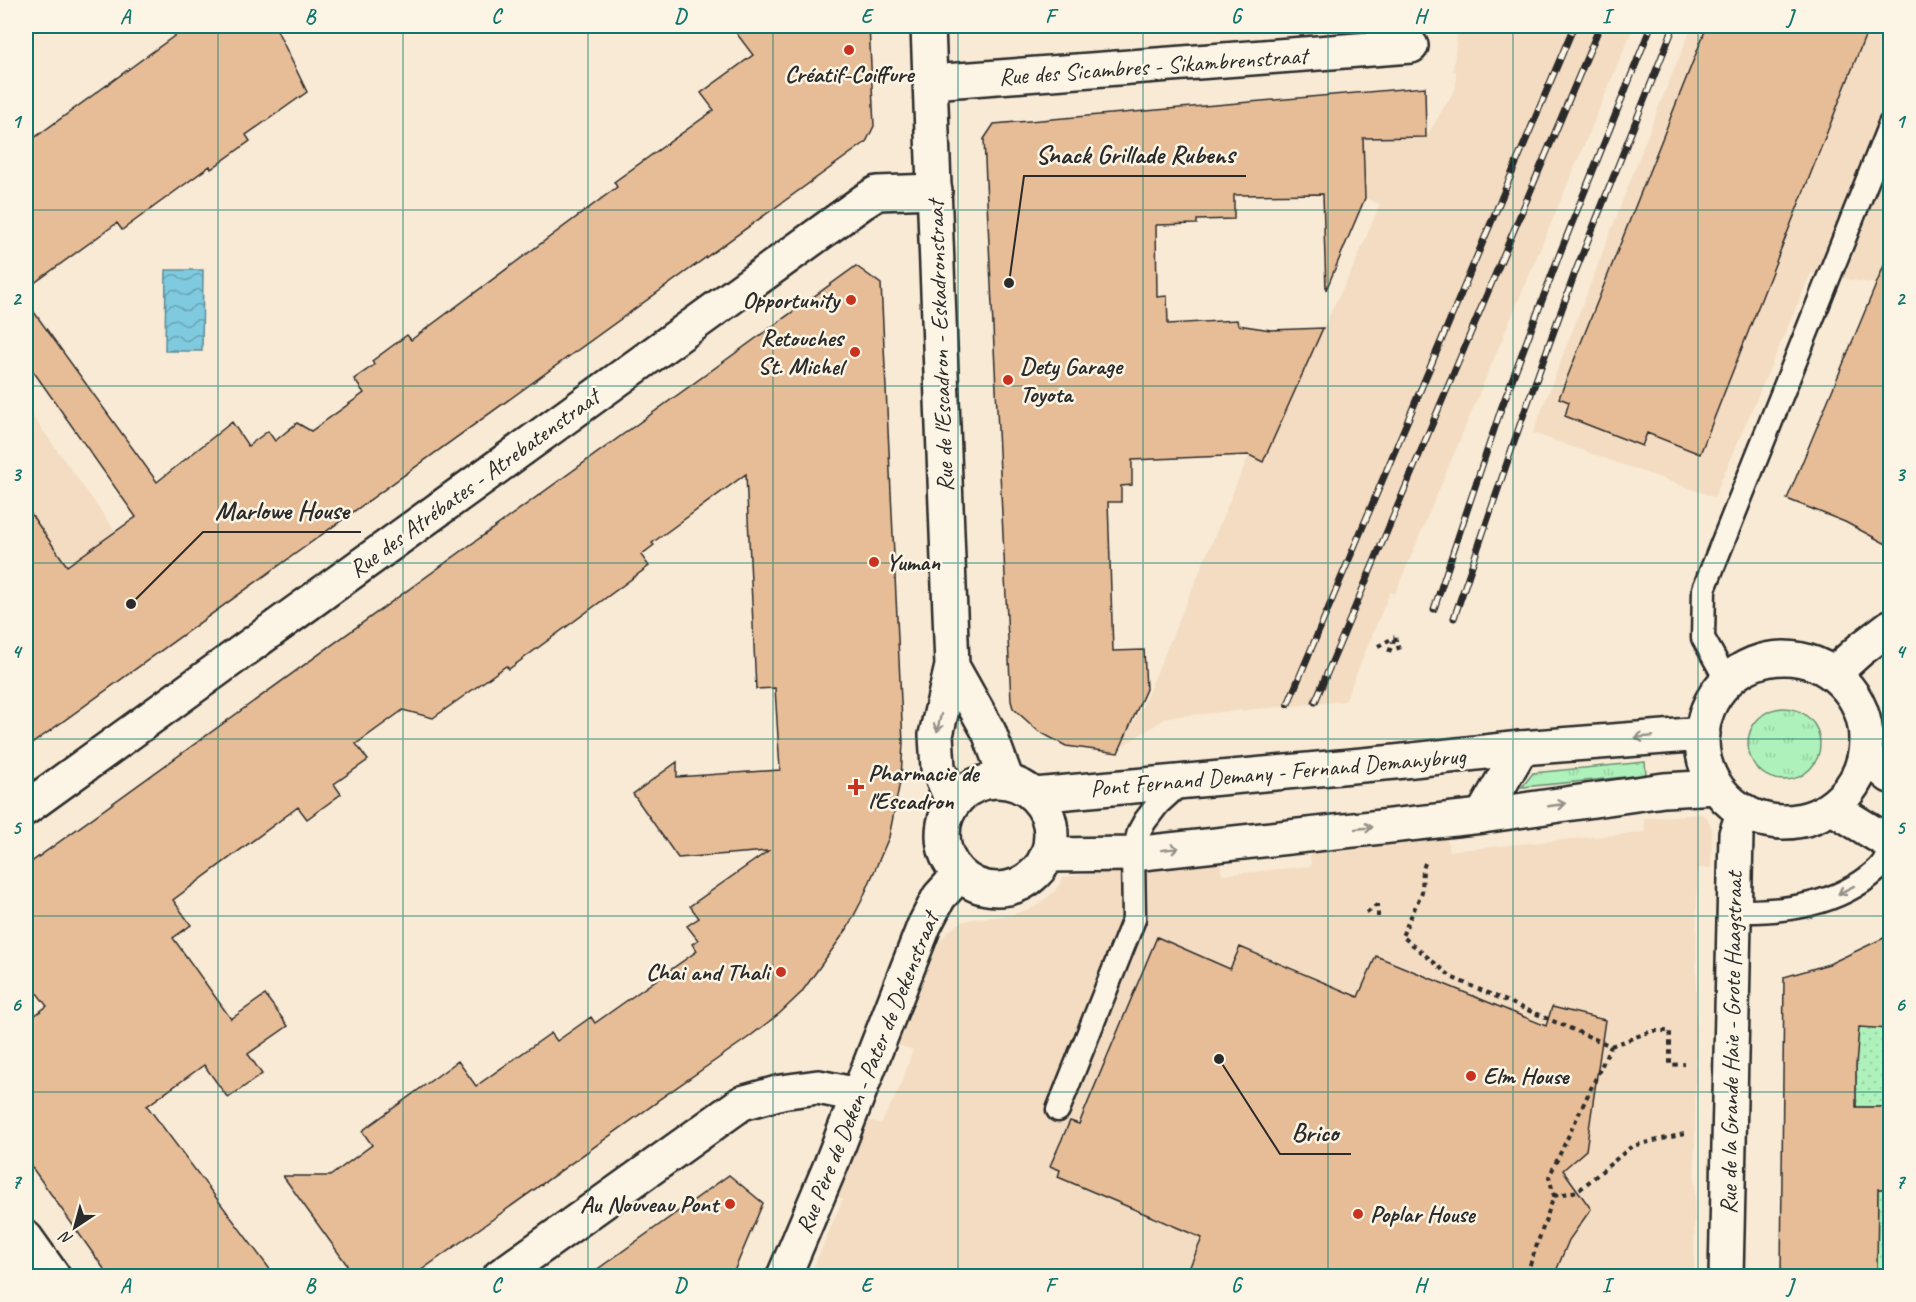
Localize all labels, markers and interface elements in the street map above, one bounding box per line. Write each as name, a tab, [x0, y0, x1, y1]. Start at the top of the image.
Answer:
text: A	[120, 4, 132, 29]
text: B	[305, 4, 317, 29]
text: C	[491, 4, 503, 29]
text: D	[674, 4, 688, 29]
text: E	[861, 4, 875, 29]
text: F	[1045, 4, 1059, 29]
text: G	[1231, 4, 1244, 29]
text: H	[1414, 4, 1429, 29]
text: I	[1602, 4, 1615, 29]
text: J	[1785, 4, 1797, 29]
street label: Rue des Sicambres - Sikambrenstraat	[998, 40, 1311, 92]
marker: Créatif-Coiffure	[842, 43, 856, 57]
place label: Créatif-Coiffure	[785, 59, 915, 89]
text: 1	[12, 109, 23, 134]
text: 1	[1896, 109, 1907, 134]
callout: Snack Grillade Rubens	[1024, 132, 1246, 176]
text: Snack Grillade Rubens	[1036, 138, 1237, 171]
street label: Rue de l'Escadron - Eskadronstraat	[920, 197, 960, 492]
place label: Opportunity	[742, 285, 842, 315]
text: 2	[12, 286, 23, 311]
text: 2	[1896, 286, 1907, 311]
marker: Opportunity	[844, 293, 858, 307]
place label: Retouches St. Michel	[758, 323, 848, 381]
marker: Retouches St. Michel	[848, 345, 862, 359]
place label: Dety Garage Toyota	[1020, 351, 1124, 409]
marker: Dety Garage Toyota	[1001, 373, 1015, 387]
street label: Rue des Atrébates - Atrebatenstraat	[343, 380, 608, 584]
text: 3	[12, 462, 23, 487]
text: 3	[1896, 462, 1907, 487]
callout: Marlowe House	[203, 488, 361, 532]
text: Marlowe House	[215, 494, 351, 527]
place label: Yuman	[886, 547, 941, 577]
marker: Yuman	[867, 555, 881, 569]
text: 4	[12, 639, 24, 664]
text: 4	[1896, 639, 1908, 664]
one-way arrow	[933, 713, 944, 732]
one-way arrow	[1635, 732, 1655, 743]
street label: Pont Fernand Demany - Fernand Demanybrug	[1089, 741, 1468, 803]
place label: Pharmacie de l'Escadron	[868, 758, 981, 816]
marker: Pharmacie de l'Escadron	[849, 780, 863, 794]
one-way arrow	[1547, 799, 1567, 810]
text: 5	[12, 815, 23, 840]
text: 5	[1896, 815, 1907, 840]
one-way arrow	[1353, 822, 1373, 833]
one-way arrow	[1159, 844, 1179, 855]
street label: Rue de la Grande Haie - Grote Haagstraat	[1713, 869, 1749, 1214]
one-way arrow	[1838, 885, 1856, 896]
street label: Rue Père de Deken - Pater de Dekenstraat	[789, 905, 946, 1238]
place label: Chai and Thali	[646, 957, 772, 987]
marker: Chai and Thali	[774, 965, 788, 979]
text: 6	[11, 992, 22, 1017]
text: 6	[1895, 992, 1906, 1017]
place label: Elm House	[1483, 1061, 1570, 1091]
marker: Elm House	[1464, 1069, 1478, 1083]
callout: Brico	[1280, 1110, 1351, 1154]
text: Brico	[1292, 1116, 1341, 1149]
text: 7	[12, 1169, 23, 1194]
text: 7	[1896, 1169, 1907, 1194]
place label: Au Nouveau Pont	[580, 1189, 721, 1219]
north arrow	[45, 1197, 105, 1257]
marker: Au Nouveau Pont	[723, 1197, 737, 1211]
place label: Poplar House	[1370, 1199, 1477, 1229]
marker: Poplar House	[1351, 1207, 1365, 1221]
text: N	[54, 1226, 77, 1249]
text: A	[120, 1273, 132, 1298]
text: B	[305, 1273, 317, 1298]
text: C	[491, 1273, 503, 1298]
text: D	[674, 1273, 688, 1298]
text: E	[861, 1273, 875, 1298]
text: F	[1045, 1273, 1059, 1298]
text: G	[1231, 1273, 1244, 1298]
text: H	[1414, 1273, 1429, 1298]
text: I	[1602, 1273, 1615, 1298]
text: J	[1785, 1273, 1797, 1298]

